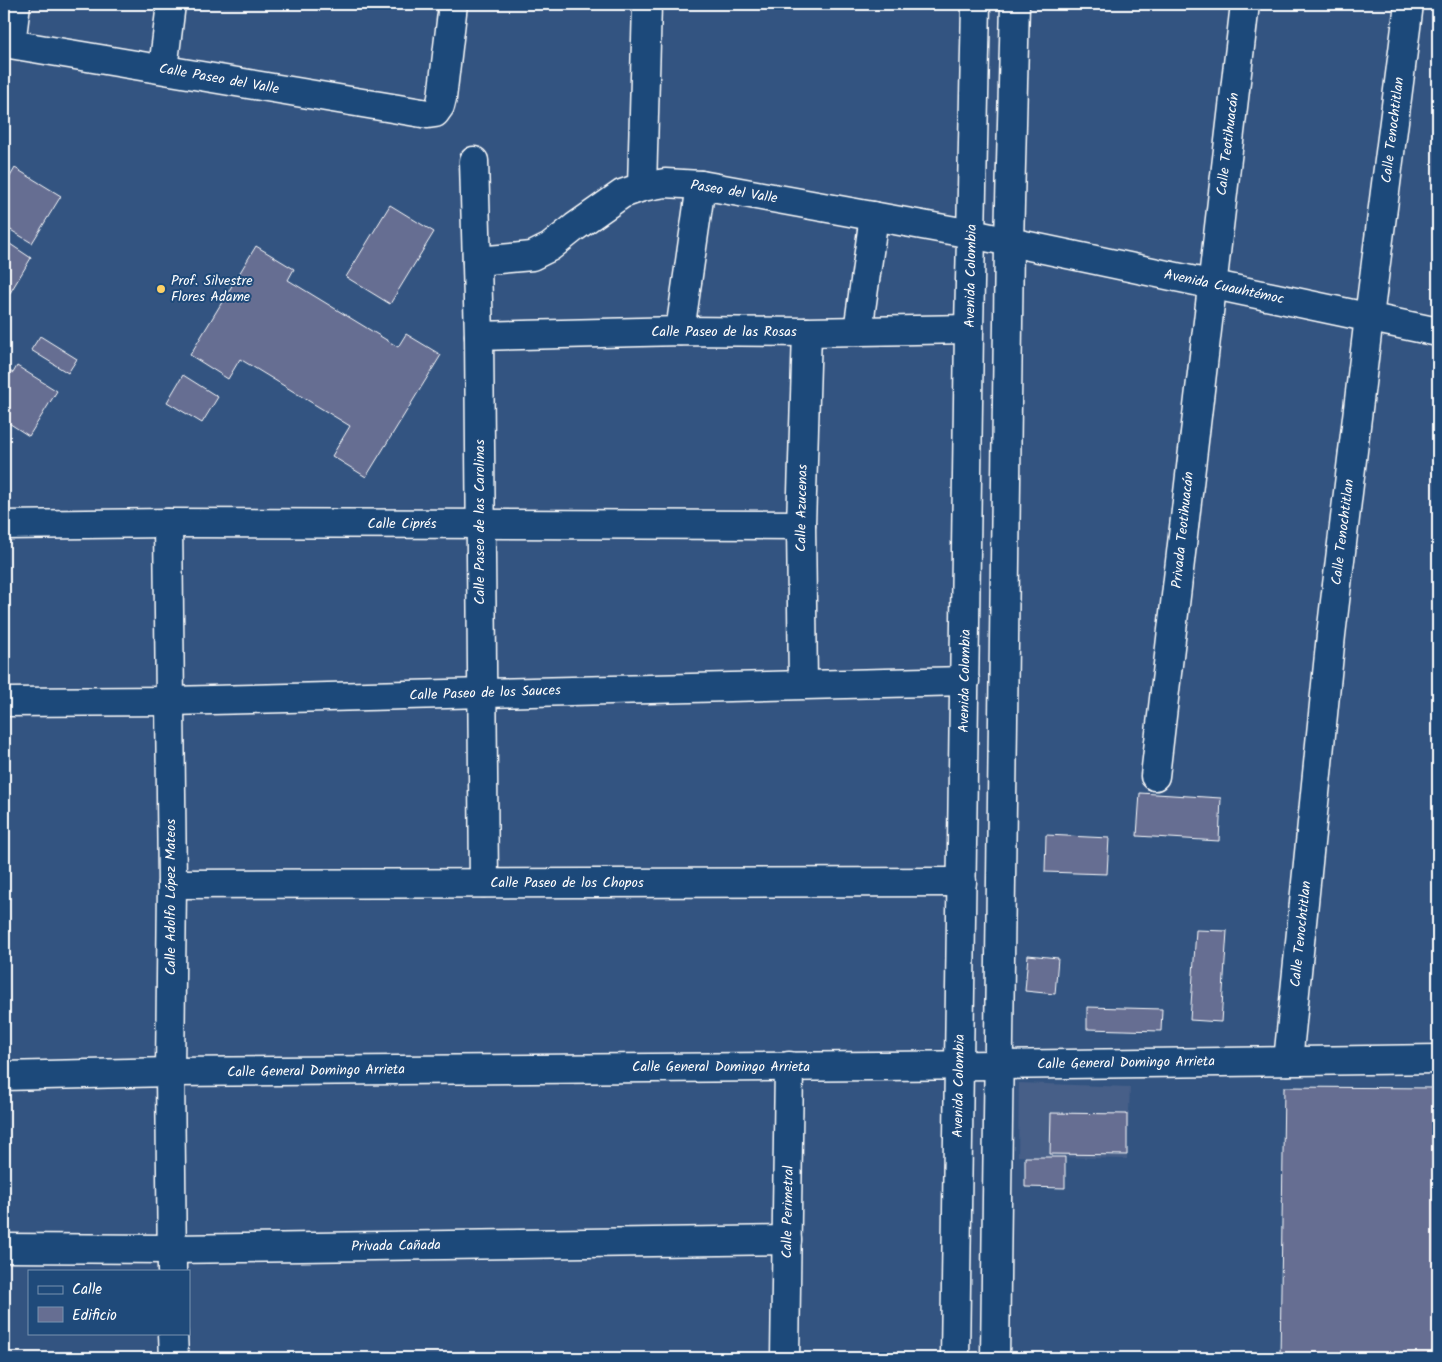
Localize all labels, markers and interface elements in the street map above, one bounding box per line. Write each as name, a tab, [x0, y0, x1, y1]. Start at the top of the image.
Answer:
street label: Calle Paseo del Valle	[157, 58, 281, 101]
street label: Calle Tenochtitlan	[1376, 76, 1410, 184]
street label: Calle Teotihuacán	[1211, 91, 1245, 197]
street label: Paseo del Valle	[689, 174, 780, 210]
street label: Avenida Colombia	[959, 224, 983, 328]
street label: Avenida Cuauhtémoc	[1162, 264, 1286, 310]
place label: Prof. Silvestre Flores Adame	[171, 270, 253, 308]
marker: Prof. Silvestre Flores Adame	[155, 283, 167, 295]
street label: Calle Paseo de las Rosas	[651, 321, 797, 343]
street label: Calle Paseo de las Carolinas	[469, 439, 491, 605]
street label: Calle Azucenas	[790, 464, 814, 552]
street label: Privada Teotihuacán	[1166, 471, 1200, 589]
street label: Calle Tenochtitlan	[1326, 478, 1360, 586]
street label: Calle Ciprés	[368, 513, 436, 535]
street label: Avenida Colombia	[953, 629, 977, 733]
street label: Calle Paseo de los Sauces	[409, 679, 561, 707]
street label: Calle Adolfo López Mateos	[160, 819, 182, 975]
street label: Calle Paseo de los Chopos	[490, 872, 644, 894]
street label: Calle Tenochtitlan	[1284, 880, 1318, 988]
street label: Avenida Colombia	[947, 1034, 971, 1138]
street label: Calle General Domingo Arrieta	[1037, 1050, 1215, 1076]
street label: Calle General Domingo Arrieta	[632, 1056, 810, 1078]
street label: Calle General Domingo Arrieta	[227, 1058, 405, 1084]
street label: Calle Perimetral	[776, 1165, 800, 1259]
street label: Privada Cañada	[351, 1234, 441, 1258]
legend	[28, 1270, 190, 1334]
text: Calle	[72, 1278, 102, 1302]
text: Edificio	[72, 1304, 117, 1328]

